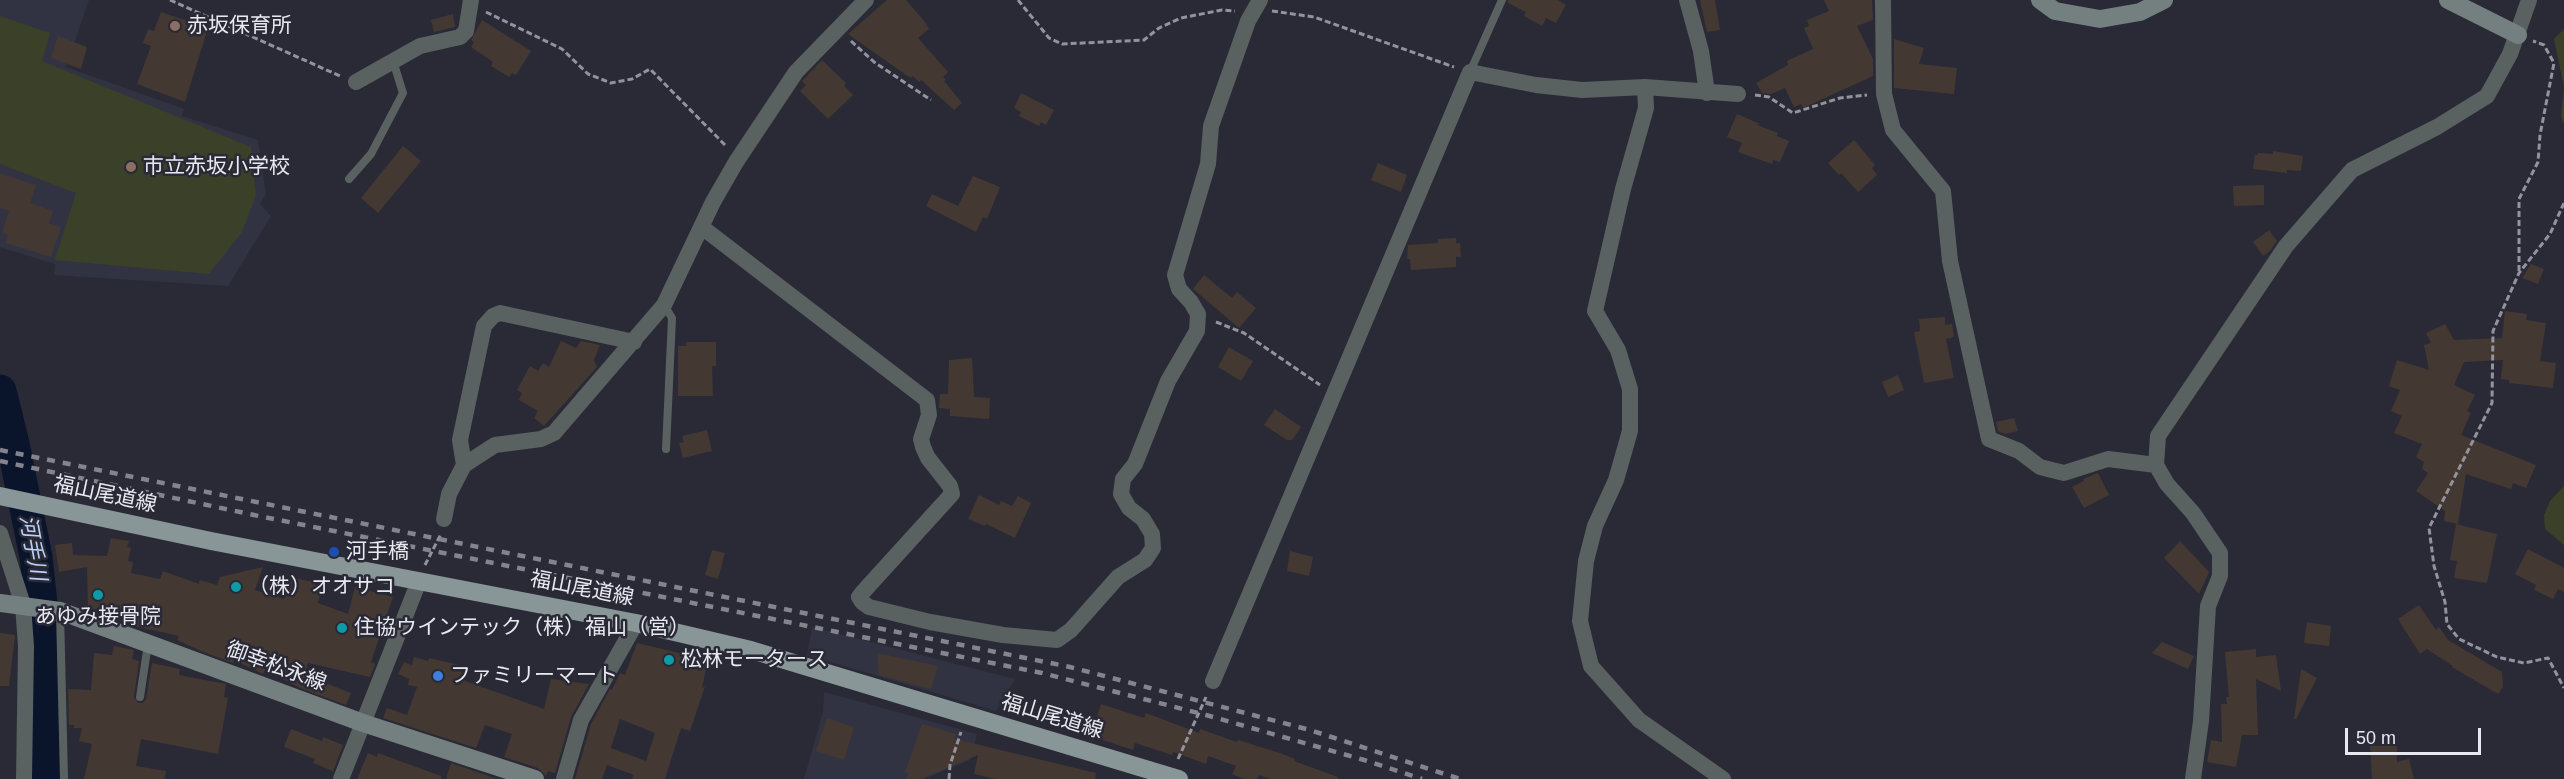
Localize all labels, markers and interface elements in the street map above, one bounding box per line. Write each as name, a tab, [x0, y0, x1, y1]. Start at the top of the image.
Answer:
place label: 赤坂保育所	[187, 13, 292, 39]
marker: 赤坂保育所	[168, 19, 182, 33]
place label: 市立赤坂小学校	[143, 154, 290, 180]
marker: 市立赤坂小学校	[124, 160, 138, 174]
street label: 福山尾道線	[51, 472, 159, 518]
water label: 河手川	[13, 513, 51, 583]
place label: 河手橋	[346, 539, 409, 565]
marker: 河手橋	[327, 545, 341, 559]
street label: 福山尾道線	[528, 567, 636, 611]
place label: （株）オオサコ	[248, 574, 395, 600]
marker: （株）オオサコ	[229, 580, 243, 594]
marker: あゆみ接骨院	[91, 588, 105, 602]
place label: あゆみ接骨院	[35, 604, 161, 630]
place label: 住協ウインテック（株）福山（営）	[354, 615, 690, 641]
marker: 住協ウインテック（株）福山（営）	[335, 621, 349, 635]
street label: 御幸松永線	[222, 637, 330, 697]
place label: 松林モータース	[681, 647, 828, 673]
marker: 松林モータース	[662, 653, 676, 667]
place label: ファミリーマート	[450, 663, 618, 689]
marker: ファミリーマート	[431, 669, 445, 683]
street label: 福山尾道線	[998, 690, 1106, 744]
scale bar	[2348, 716, 2484, 754]
text: 50 m	[2356, 728, 2396, 748]

